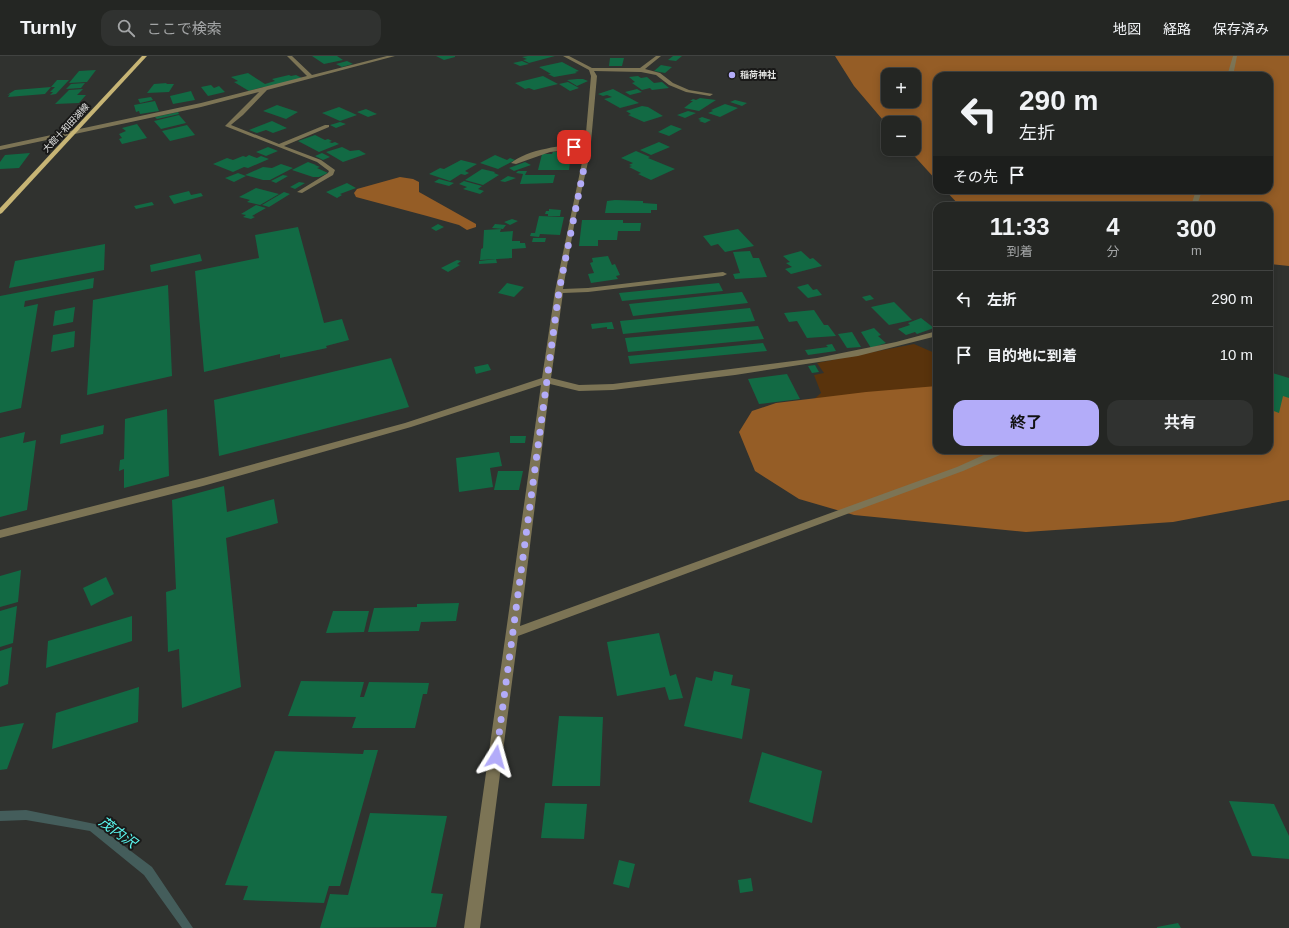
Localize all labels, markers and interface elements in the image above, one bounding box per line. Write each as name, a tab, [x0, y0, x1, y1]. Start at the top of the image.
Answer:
search box	[101, 10, 381, 46]
text: Turnly	[20, 17, 77, 38]
icon: search	[115, 17, 137, 39]
text: ここで検索	[147, 20, 222, 37]
text: 地図	[1113, 21, 1141, 37]
text: 経路	[1163, 21, 1191, 37]
text: 保存済み	[1213, 21, 1269, 37]
map controls	[881, 68, 921, 156]
button: +	[881, 68, 921, 108]
place label: 稲荷神社	[740, 69, 776, 80]
marker: 稲荷神社	[727, 70, 737, 80]
text: 290 m	[1019, 85, 1098, 116]
icon: left	[953, 88, 1005, 140]
street label: 大館十和田湖線	[41, 101, 92, 154]
button: −	[881, 116, 921, 156]
text: 左折	[1019, 123, 1055, 143]
pin	[557, 130, 591, 164]
icon: arrive	[563, 136, 585, 158]
icon: arrive	[1006, 164, 1028, 186]
text: その先	[953, 168, 998, 185]
text: 11:33	[990, 213, 1050, 240]
text: 4	[1106, 213, 1120, 240]
text: 300	[1176, 215, 1216, 242]
text: m	[1191, 243, 1202, 258]
text: 到着	[1007, 244, 1033, 259]
text: 分	[1106, 244, 1120, 259]
icon: left	[953, 288, 975, 310]
text: 290 m	[1211, 290, 1253, 307]
text: 左折	[987, 291, 1017, 308]
icon: arrive	[953, 344, 975, 366]
text: 10 m	[1220, 346, 1253, 363]
text: 目的地に到着	[987, 347, 1077, 364]
button: 終了	[953, 400, 1099, 446]
button: 共有	[1107, 400, 1253, 446]
position arrow	[475, 736, 517, 778]
water label: 茂内沢	[96, 813, 141, 852]

